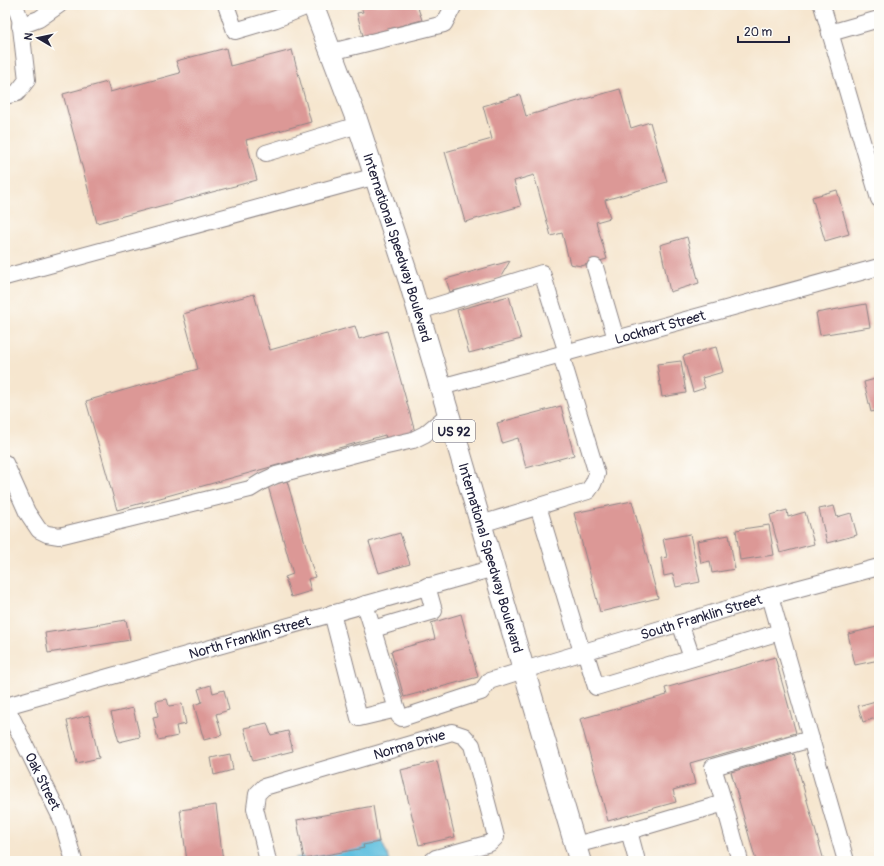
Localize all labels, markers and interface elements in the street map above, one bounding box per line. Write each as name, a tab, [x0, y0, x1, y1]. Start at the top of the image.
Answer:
north arrow	[18, 18, 58, 58]
scale bar	[738, 18, 789, 44]
text: 20 m	[744, 25, 773, 40]
text: N	[22, 31, 36, 41]
street label: International Speedway Boulevard	[359, 151, 435, 344]
street label: Lockhart Street	[613, 307, 708, 348]
road number: US 92	[433, 420, 475, 442]
street label: International Speedway Boulevard	[454, 461, 526, 655]
street label: South Franklin Street	[638, 591, 764, 644]
street label: North Franklin Street	[187, 612, 313, 663]
street label: Norma Drive	[372, 726, 447, 764]
street label: Oak Street	[21, 750, 64, 813]

